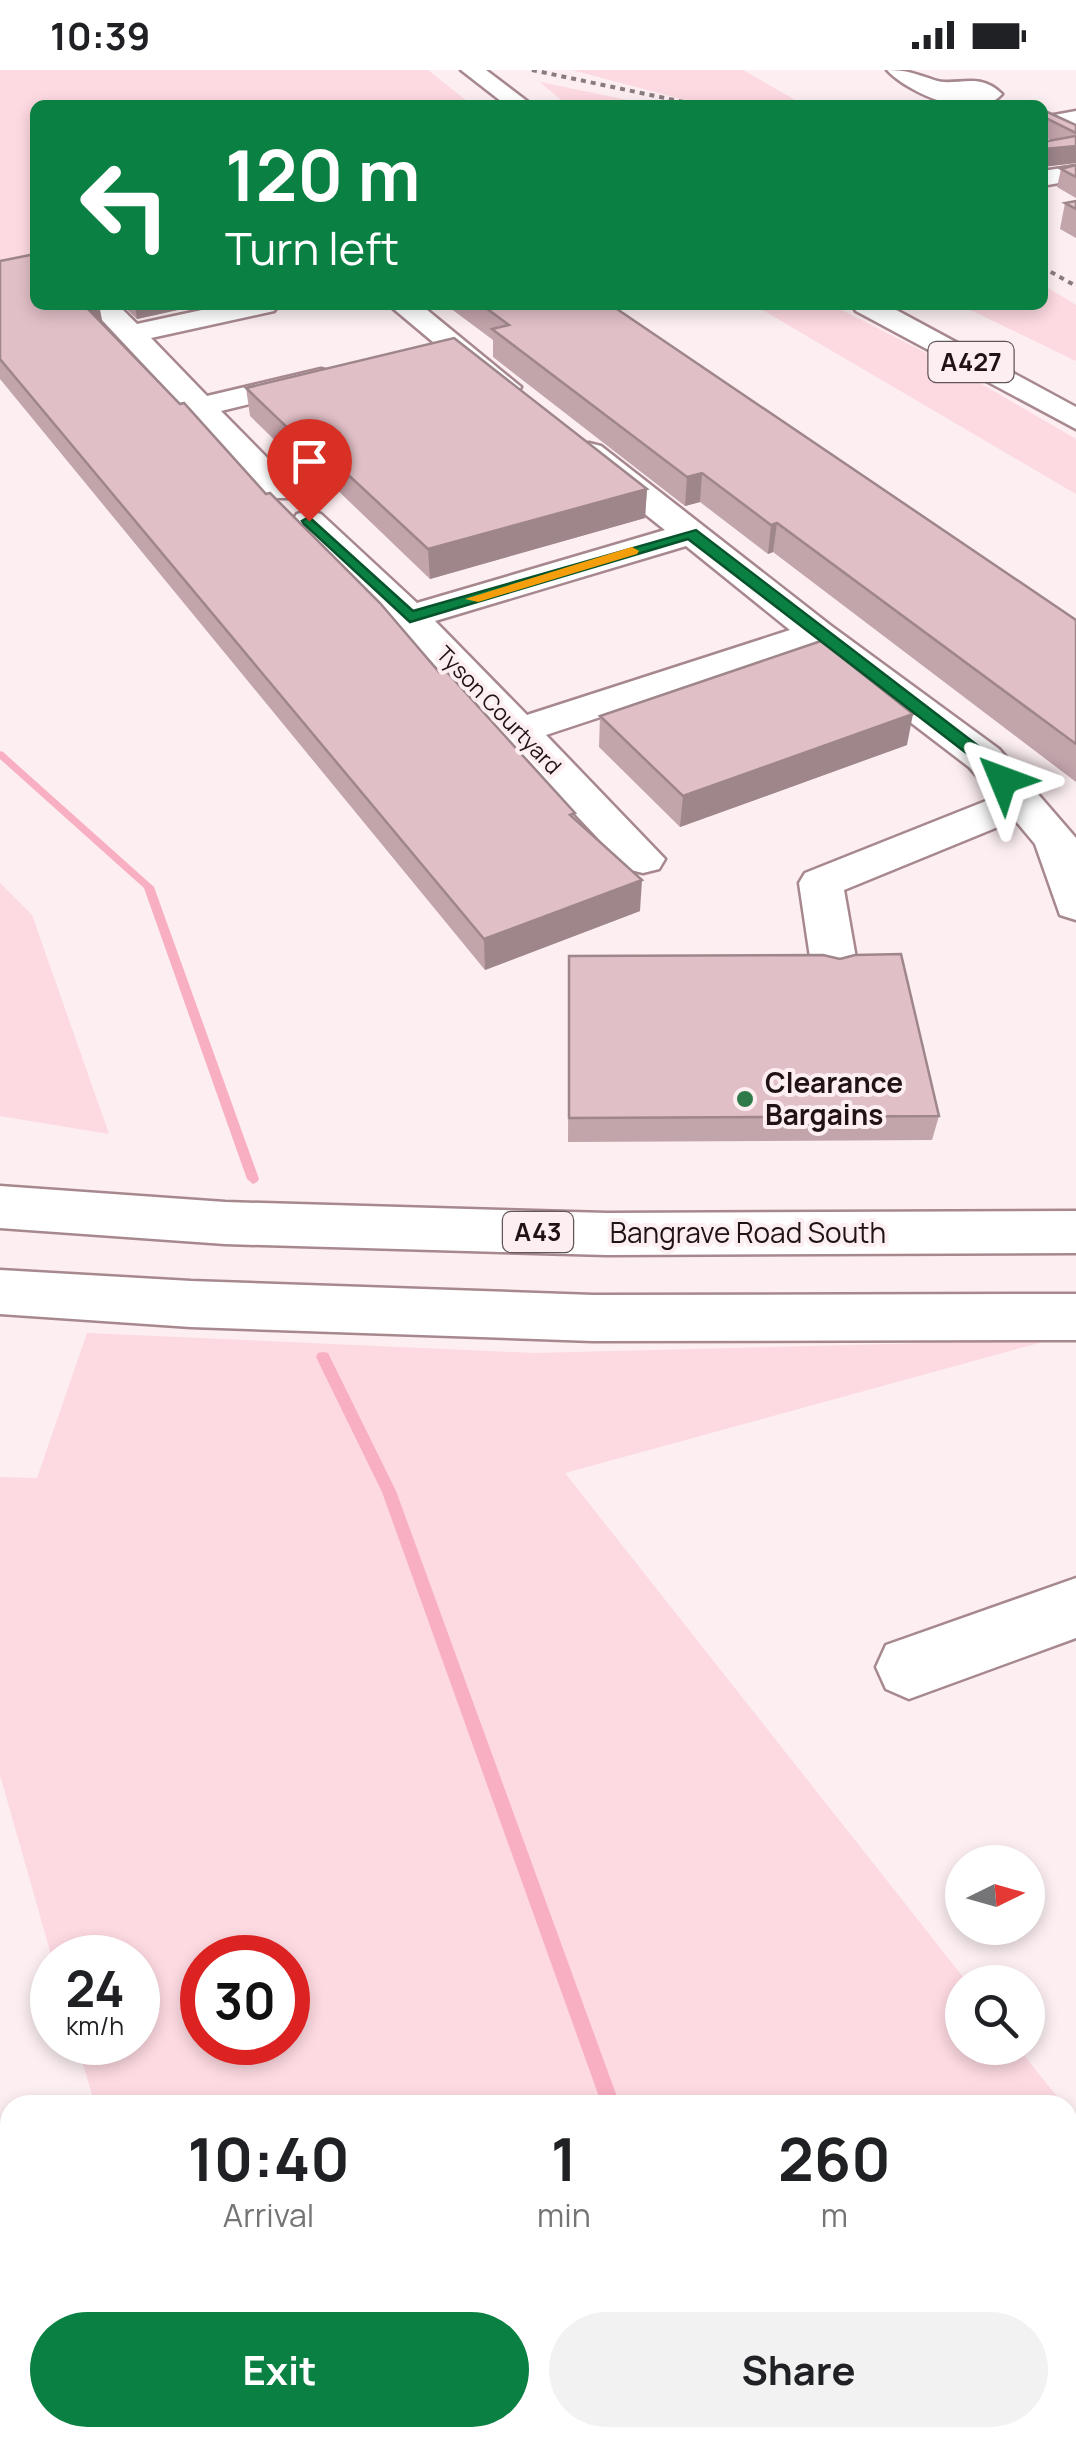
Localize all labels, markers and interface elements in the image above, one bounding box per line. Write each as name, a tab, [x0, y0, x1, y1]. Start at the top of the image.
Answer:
text: 10:39	[50, 9, 150, 61]
text: 120 m	[225, 126, 420, 222]
icon: left	[60, 140, 190, 270]
text: Turn left	[225, 217, 399, 279]
road number: A427	[928, 342, 1014, 382]
pin	[267, 419, 352, 522]
icon: arrive	[282, 434, 337, 489]
street label: Tyson Courtyard	[430, 639, 568, 781]
position arrow	[951, 728, 1055, 832]
place label: Clearance Bargains	[765, 1063, 903, 1133]
marker: Clearance Bargains	[734, 1088, 756, 1110]
road number: A43	[503, 1212, 573, 1252]
street label: Bangrave Road South	[610, 1213, 886, 1251]
north arrow	[945, 1845, 1045, 1945]
map controls	[945, 1845, 1045, 2065]
speed limit sign: 30	[180, 1935, 310, 2065]
text: 24	[65, 1954, 125, 2022]
button: search	[945, 1965, 1045, 2065]
text: km/h	[66, 2008, 124, 2043]
text: 10:40	[187, 2117, 350, 2199]
text: 1	[551, 2117, 577, 2199]
text: 260	[778, 2117, 891, 2199]
text: Arrival	[223, 2193, 314, 2237]
text: min	[537, 2193, 591, 2237]
text: m	[821, 2193, 848, 2237]
button: Exit	[30, 2312, 529, 2427]
button: Share	[549, 2312, 1048, 2427]

